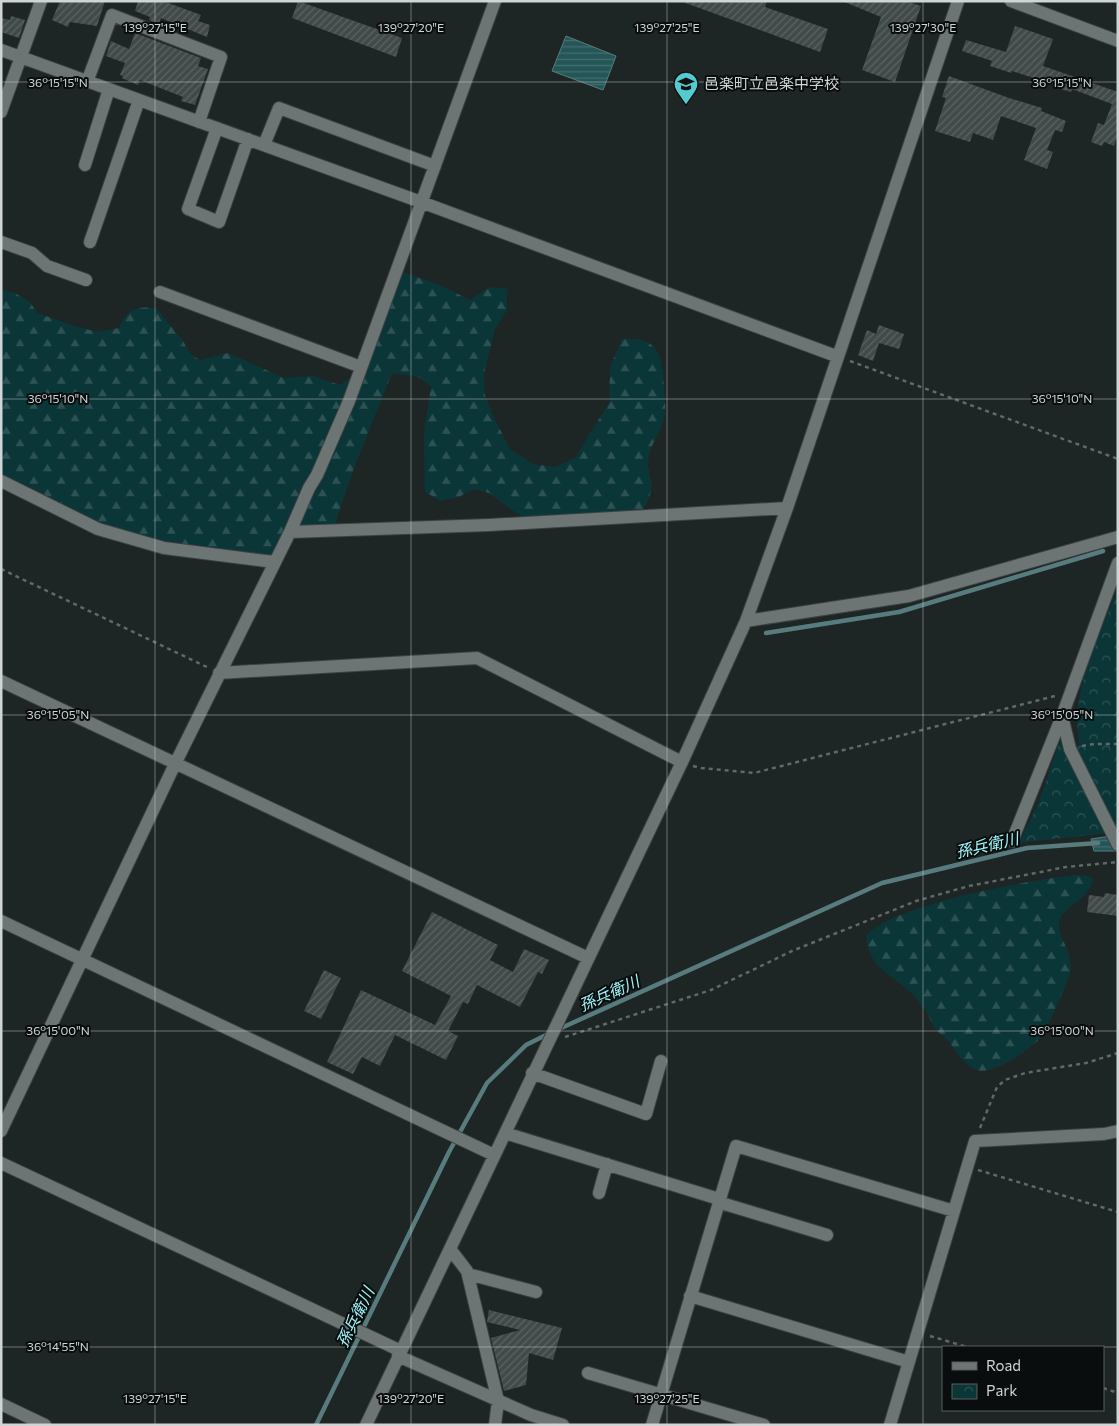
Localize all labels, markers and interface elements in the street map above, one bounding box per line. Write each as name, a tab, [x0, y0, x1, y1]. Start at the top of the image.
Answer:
text: 139°27'15"E	[123, 20, 187, 34]
text: 139°27'20"E	[378, 20, 444, 34]
text: 139°27'25"E	[634, 20, 700, 34]
text: 139°27'30"E	[890, 20, 956, 34]
school or university icon: 邑楽町立邑楽中学校	[673, 71, 699, 105]
place label: 邑楽町立邑楽中学校	[704, 74, 839, 92]
text: 36°15'15"N	[28, 75, 88, 89]
text: 36°15'15"N	[1032, 75, 1092, 89]
text: 36°15'10"N	[28, 391, 88, 405]
text: 36°15'10"N	[1032, 391, 1092, 405]
text: 36°15'05"N	[27, 707, 89, 721]
text: 36°15'05"N	[1031, 707, 1093, 721]
water label: 孫兵衛川	[954, 828, 1022, 861]
water label: 孫兵衛川	[576, 970, 644, 1014]
text: 36°15'00"N	[26, 1023, 90, 1037]
text: 36°15'00"N	[1030, 1023, 1094, 1037]
water label: 孫兵衛川	[332, 1282, 378, 1350]
text: 36°14'55"N	[27, 1339, 89, 1353]
legend	[942, 1346, 1104, 1411]
text: Road	[986, 1356, 1021, 1374]
text: Park	[986, 1381, 1017, 1399]
text: 139°27'15"E	[123, 1391, 187, 1405]
text: 139°27'20"E	[378, 1391, 444, 1405]
text: 139°27'25"E	[634, 1391, 700, 1405]

